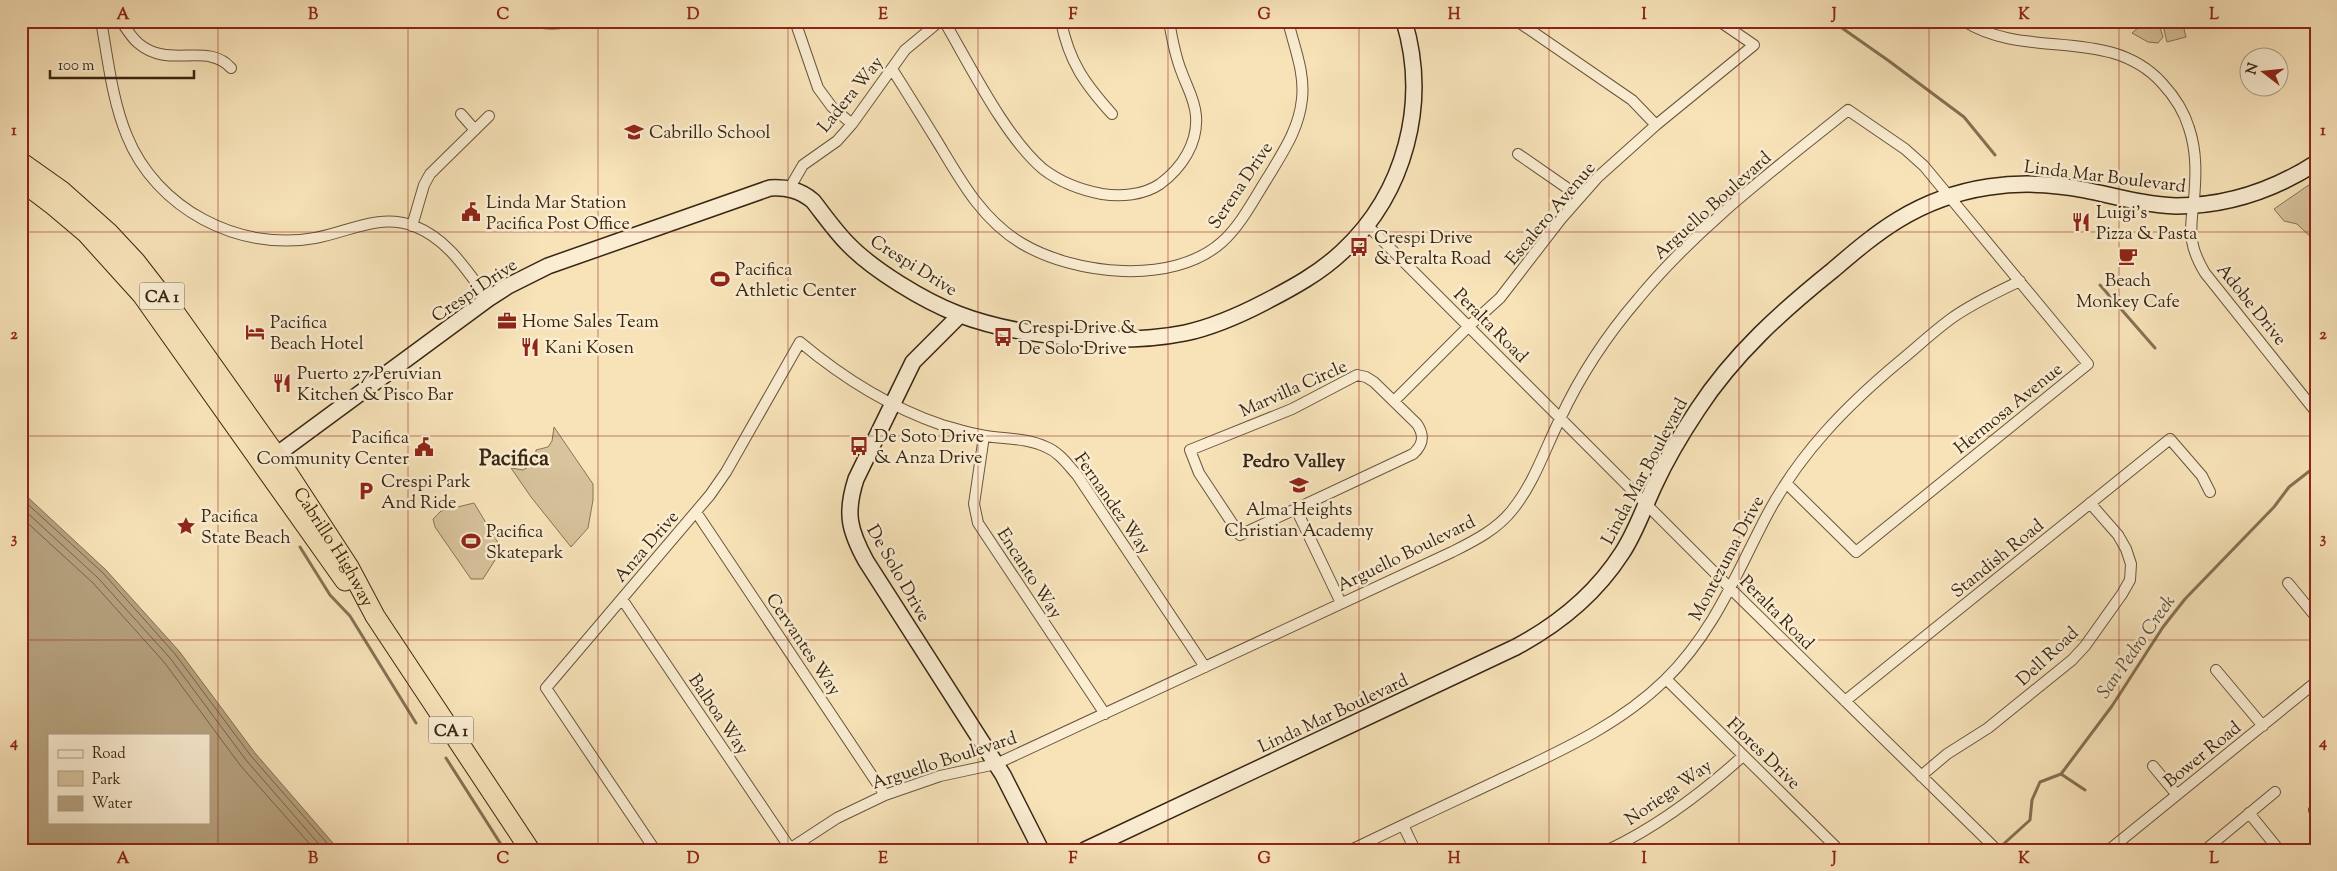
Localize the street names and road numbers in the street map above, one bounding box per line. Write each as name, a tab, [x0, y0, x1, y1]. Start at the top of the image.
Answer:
street label: Ladera Way	[812, 51, 891, 139]
street label: Serena Drive	[1203, 137, 1280, 235]
street label: Arguello Boulevard	[1649, 146, 1778, 267]
street label: Linda Mar Boulevard	[2022, 155, 2187, 201]
street label: Escalero Avenue	[1500, 157, 1603, 272]
street label: Crespi Drive	[864, 230, 962, 304]
street label: Crespi Drive	[427, 253, 523, 330]
street label: Adobe Drive	[2209, 259, 2292, 352]
road number: CA 1	[140, 282, 184, 310]
street label: Peralta Road	[1446, 283, 1533, 370]
street label: Marvilla Circle	[1236, 354, 1352, 425]
street label: Hermosa Avenue	[1949, 358, 2069, 462]
street label: Linda Mar Boulevard	[1596, 394, 1695, 550]
street label: Fernandez Way	[1067, 448, 1156, 560]
street label: Cabrillo Highway	[285, 483, 379, 612]
street label: Montezuma Drive	[1684, 492, 1772, 626]
street label: Anza Drive	[609, 506, 686, 589]
street label: Arguello Boulevard	[1333, 510, 1480, 600]
street label: Standish Road	[1946, 514, 2050, 605]
street label: De Solo Drive	[859, 520, 936, 628]
street label: Encanto Way	[989, 523, 1068, 625]
street label: Peralta Road	[1732, 570, 1819, 657]
street label: Cervantes Way	[758, 589, 846, 702]
street label: Dell Road	[2011, 622, 2085, 693]
street label: Balboa Way	[681, 669, 754, 761]
street label: Linda Mar Boulevard	[1255, 669, 1413, 761]
street label: Flores Drive	[1720, 712, 1805, 796]
road number: CA 1	[428, 716, 474, 744]
street label: Bower Road	[2159, 716, 2248, 795]
street label: Arguello Boulevard	[869, 726, 1020, 798]
street label: Noriega Way	[1620, 754, 1718, 833]

